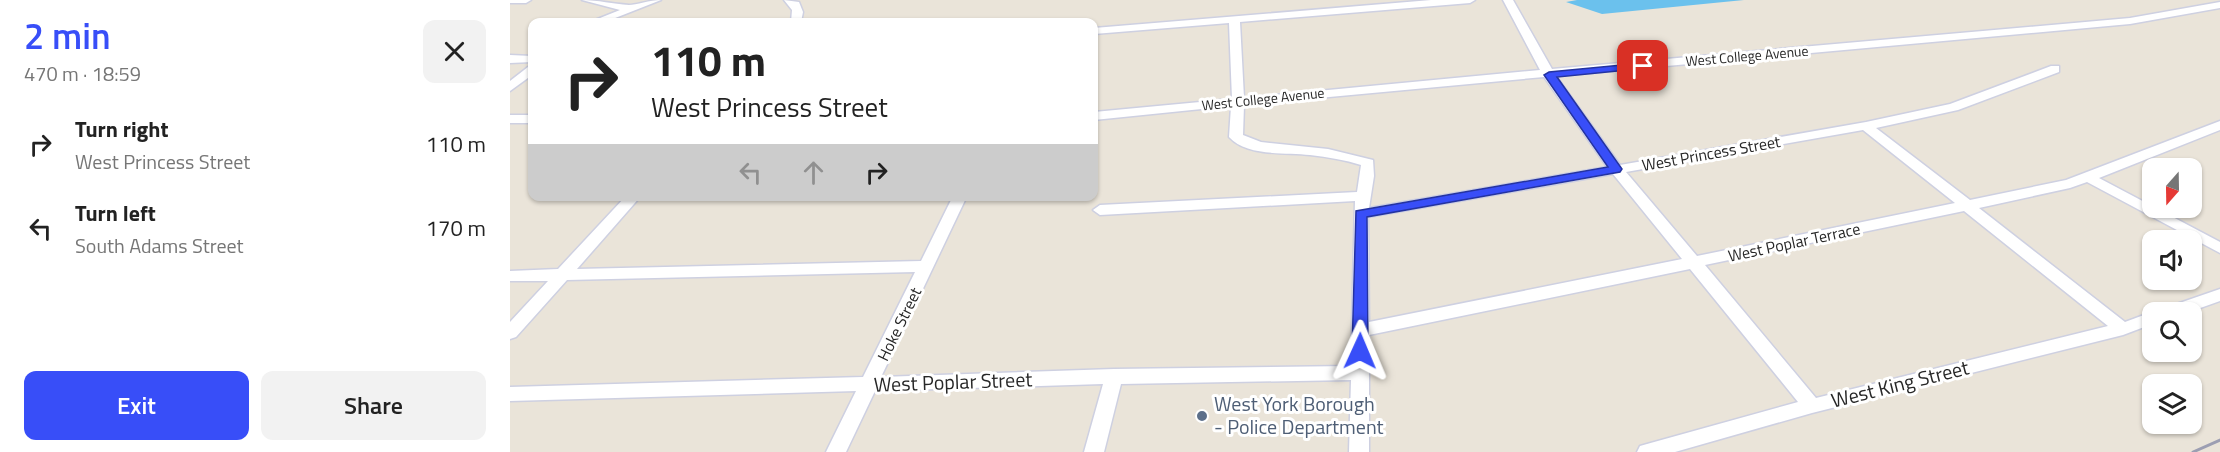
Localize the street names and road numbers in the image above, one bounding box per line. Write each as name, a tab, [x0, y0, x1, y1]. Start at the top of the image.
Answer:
street label: West College Avenue	[1685, 40, 1809, 71]
street label: West College Avenue	[1201, 82, 1325, 115]
street label: West Princess Street	[1640, 129, 1783, 177]
street label: West Poplar Terrace	[1726, 216, 1862, 268]
street label: Hoke Street	[871, 283, 927, 365]
street label: West King Street	[1828, 351, 1972, 416]
street label: West Poplar Street	[873, 363, 1033, 400]

